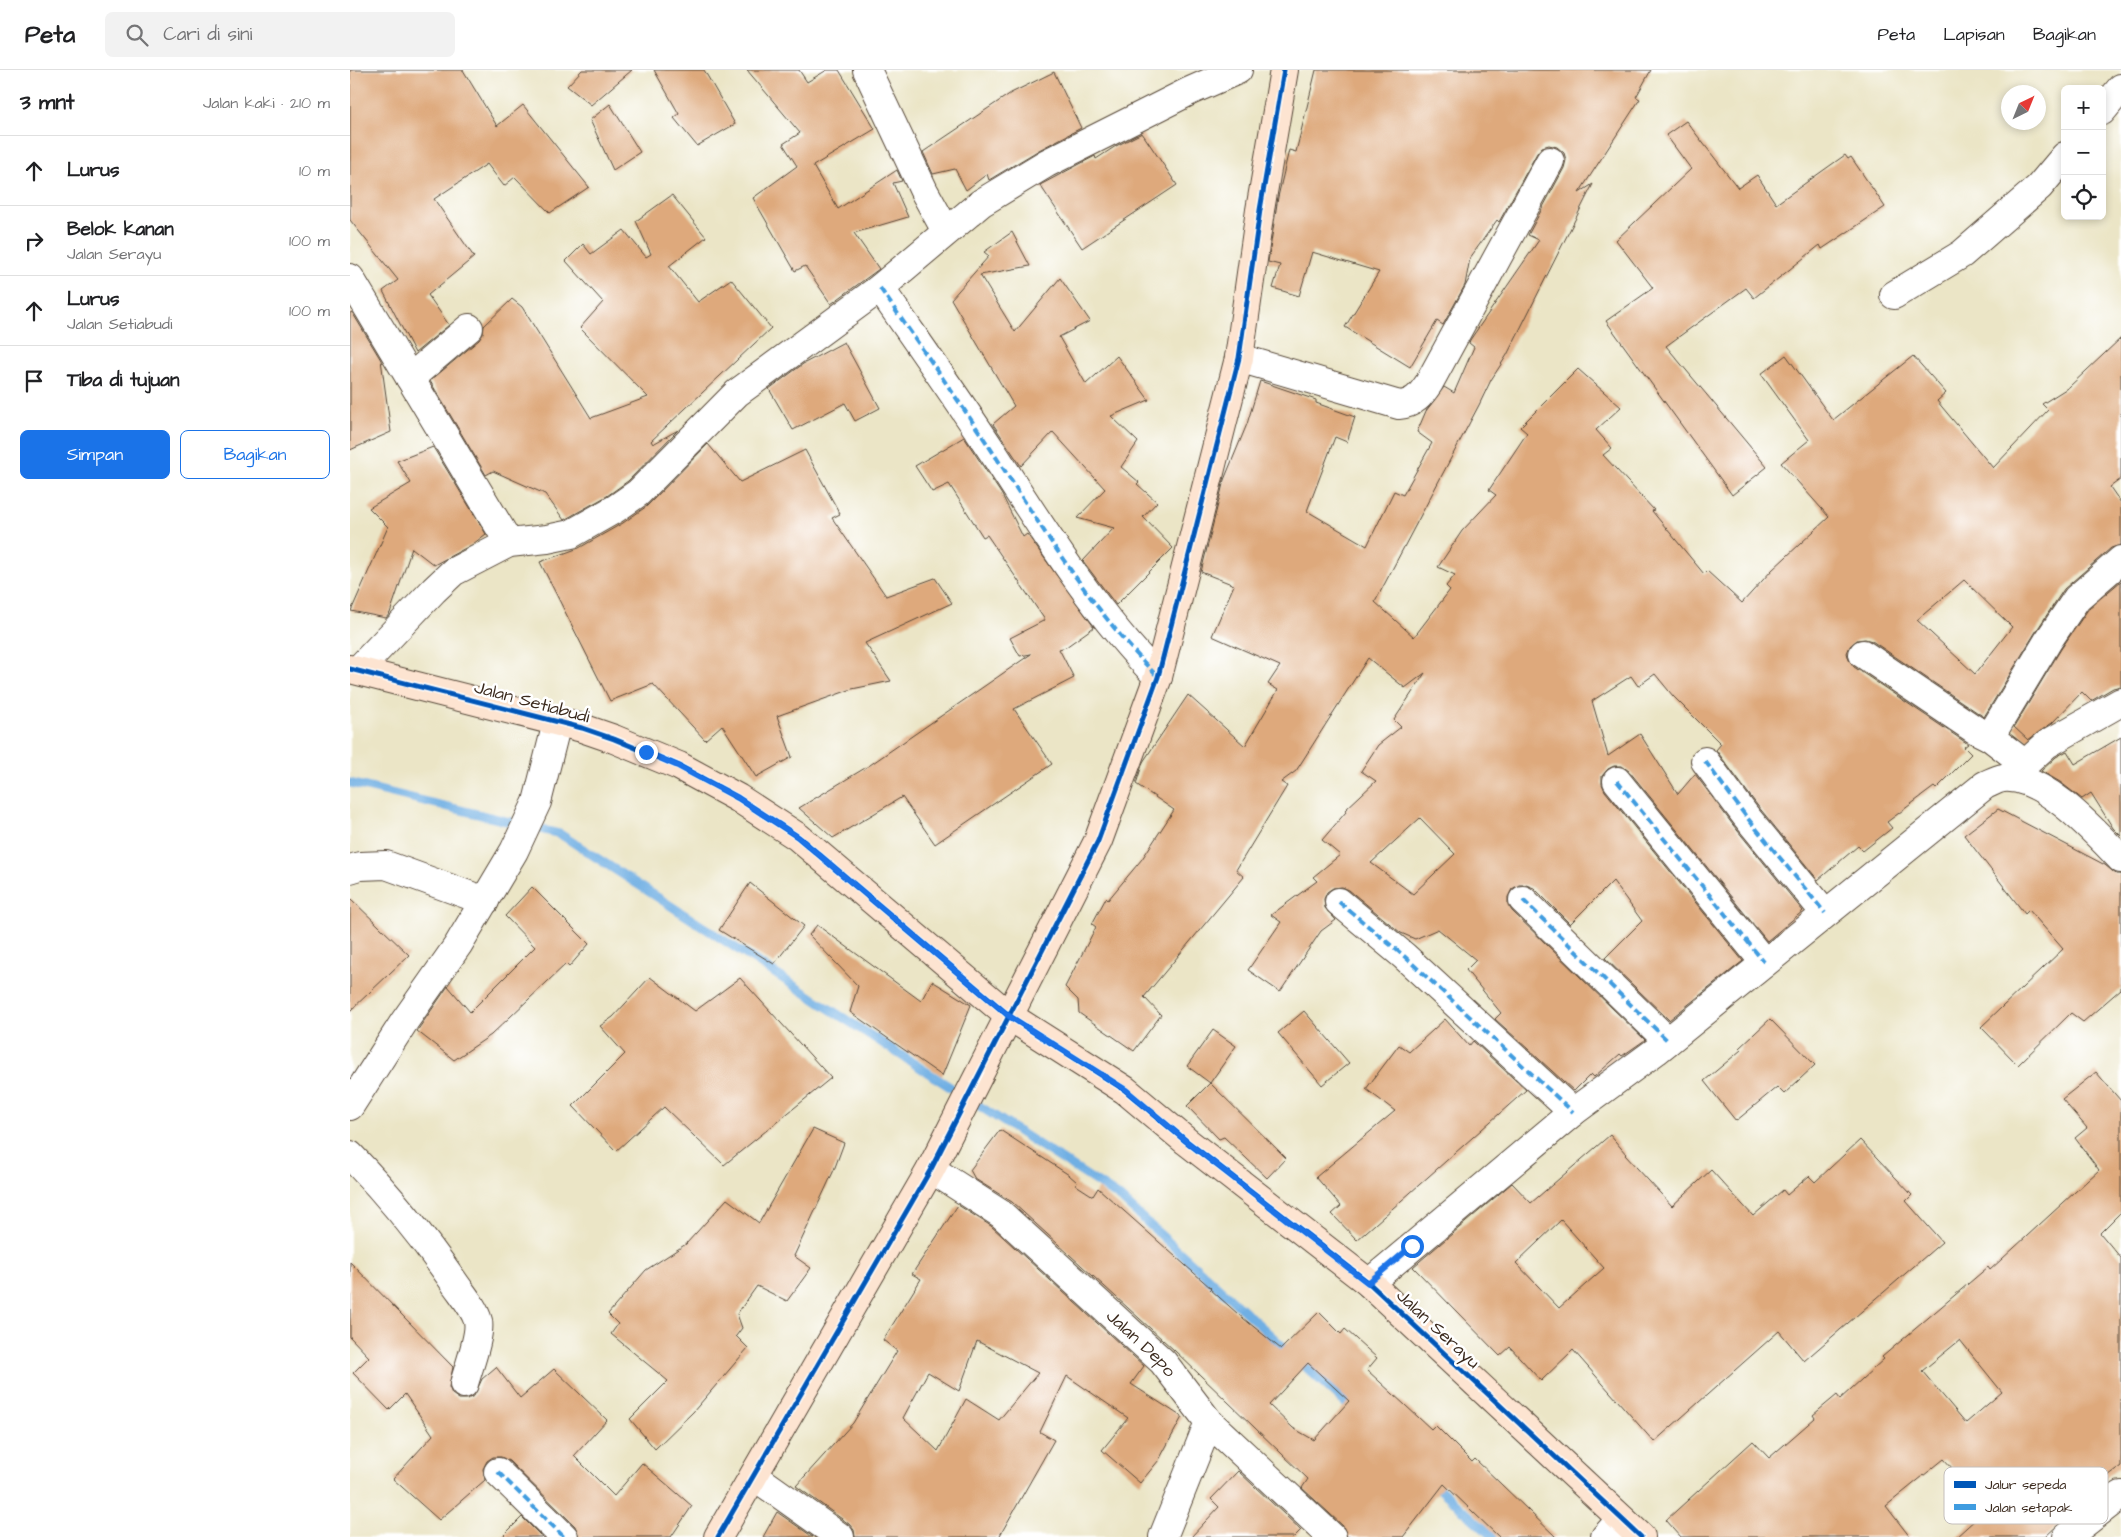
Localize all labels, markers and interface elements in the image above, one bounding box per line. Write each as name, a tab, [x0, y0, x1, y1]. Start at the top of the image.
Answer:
search box	[105, 12, 455, 57]
text: Peta	[25, 18, 75, 52]
icon: search	[123, 21, 151, 49]
text: Cari di sini	[163, 21, 252, 48]
text: Peta	[1878, 22, 1915, 47]
text: Lapisan	[1943, 22, 2005, 47]
text: Bagikan	[2033, 22, 2096, 47]
north arrow	[2001, 85, 2046, 130]
map controls	[2061, 85, 2106, 220]
button: +	[2061, 85, 2106, 130]
text: 3 mnt	[20, 88, 74, 117]
text: Jalan kaki · 210 m	[203, 92, 330, 114]
button: −	[2061, 130, 2106, 175]
icon: ahead	[20, 157, 48, 185]
text: Lurus	[67, 157, 119, 184]
text: 10 m	[299, 160, 330, 182]
button: locate	[2061, 175, 2106, 220]
text: Belok kanan	[67, 216, 174, 243]
icon: right	[20, 227, 48, 255]
text: 100 m	[289, 230, 330, 252]
text: Jalan Serayu	[67, 243, 161, 265]
text: Lurus	[67, 286, 119, 313]
icon: ahead	[20, 297, 48, 325]
text: 100 m	[289, 300, 330, 322]
text: Jalan Setiabudi	[67, 313, 172, 335]
icon: arrive	[20, 367, 48, 395]
text: Tiba di tujuan	[67, 367, 179, 394]
button: Simpan	[20, 430, 170, 479]
button: Bagikan	[180, 430, 330, 479]
street label: Jalan Setiabudi	[472, 675, 593, 729]
route end	[635, 741, 658, 764]
route start	[1401, 1235, 1424, 1258]
street label: Jalan Serayu	[1390, 1284, 1485, 1375]
street label: Jalan Depo	[1101, 1304, 1182, 1382]
legend	[1944, 1467, 2108, 1524]
text: Jalur sepeda	[1985, 1475, 2066, 1495]
text: Jalan setapak	[1985, 1498, 2073, 1518]

